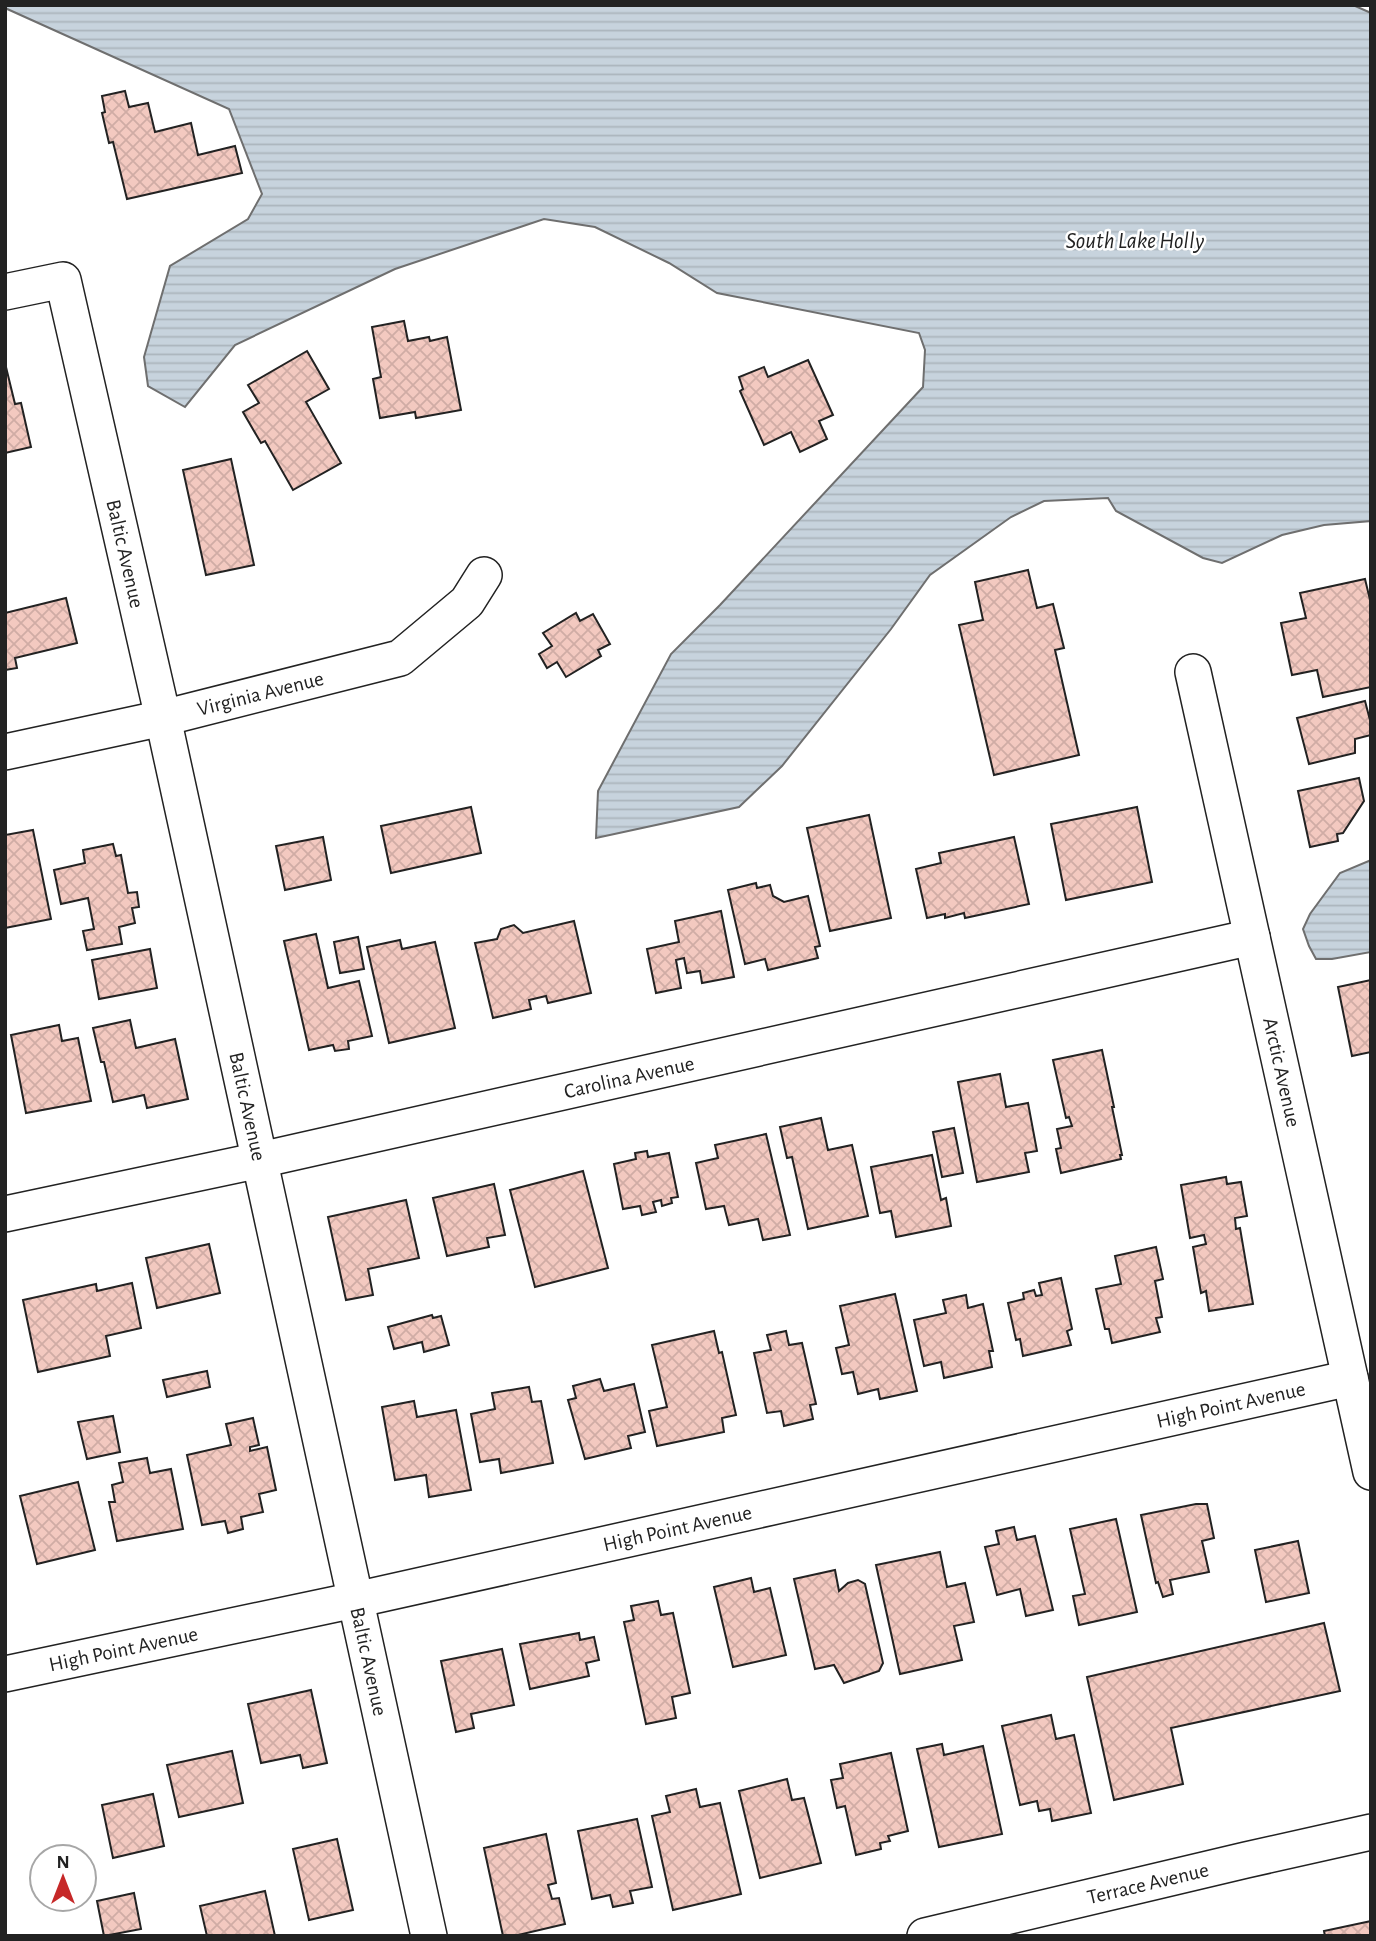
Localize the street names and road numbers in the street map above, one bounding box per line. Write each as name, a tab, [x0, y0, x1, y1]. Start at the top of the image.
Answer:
street label: Baltic Avenue	[103, 497, 148, 610]
street label: Virginia Avenue	[195, 667, 326, 719]
street label: Arctic Avenue	[1260, 1016, 1304, 1129]
street label: Baltic Avenue	[226, 1050, 270, 1163]
street label: Carolina Avenue	[562, 1052, 696, 1102]
street label: High Point Avenue	[1154, 1378, 1307, 1431]
street label: High Point Avenue	[601, 1501, 754, 1555]
street label: Baltic Avenue	[347, 1605, 391, 1718]
street label: High Point Avenue	[47, 1623, 200, 1675]
street label: Terrace Avenue	[1085, 1859, 1211, 1908]

